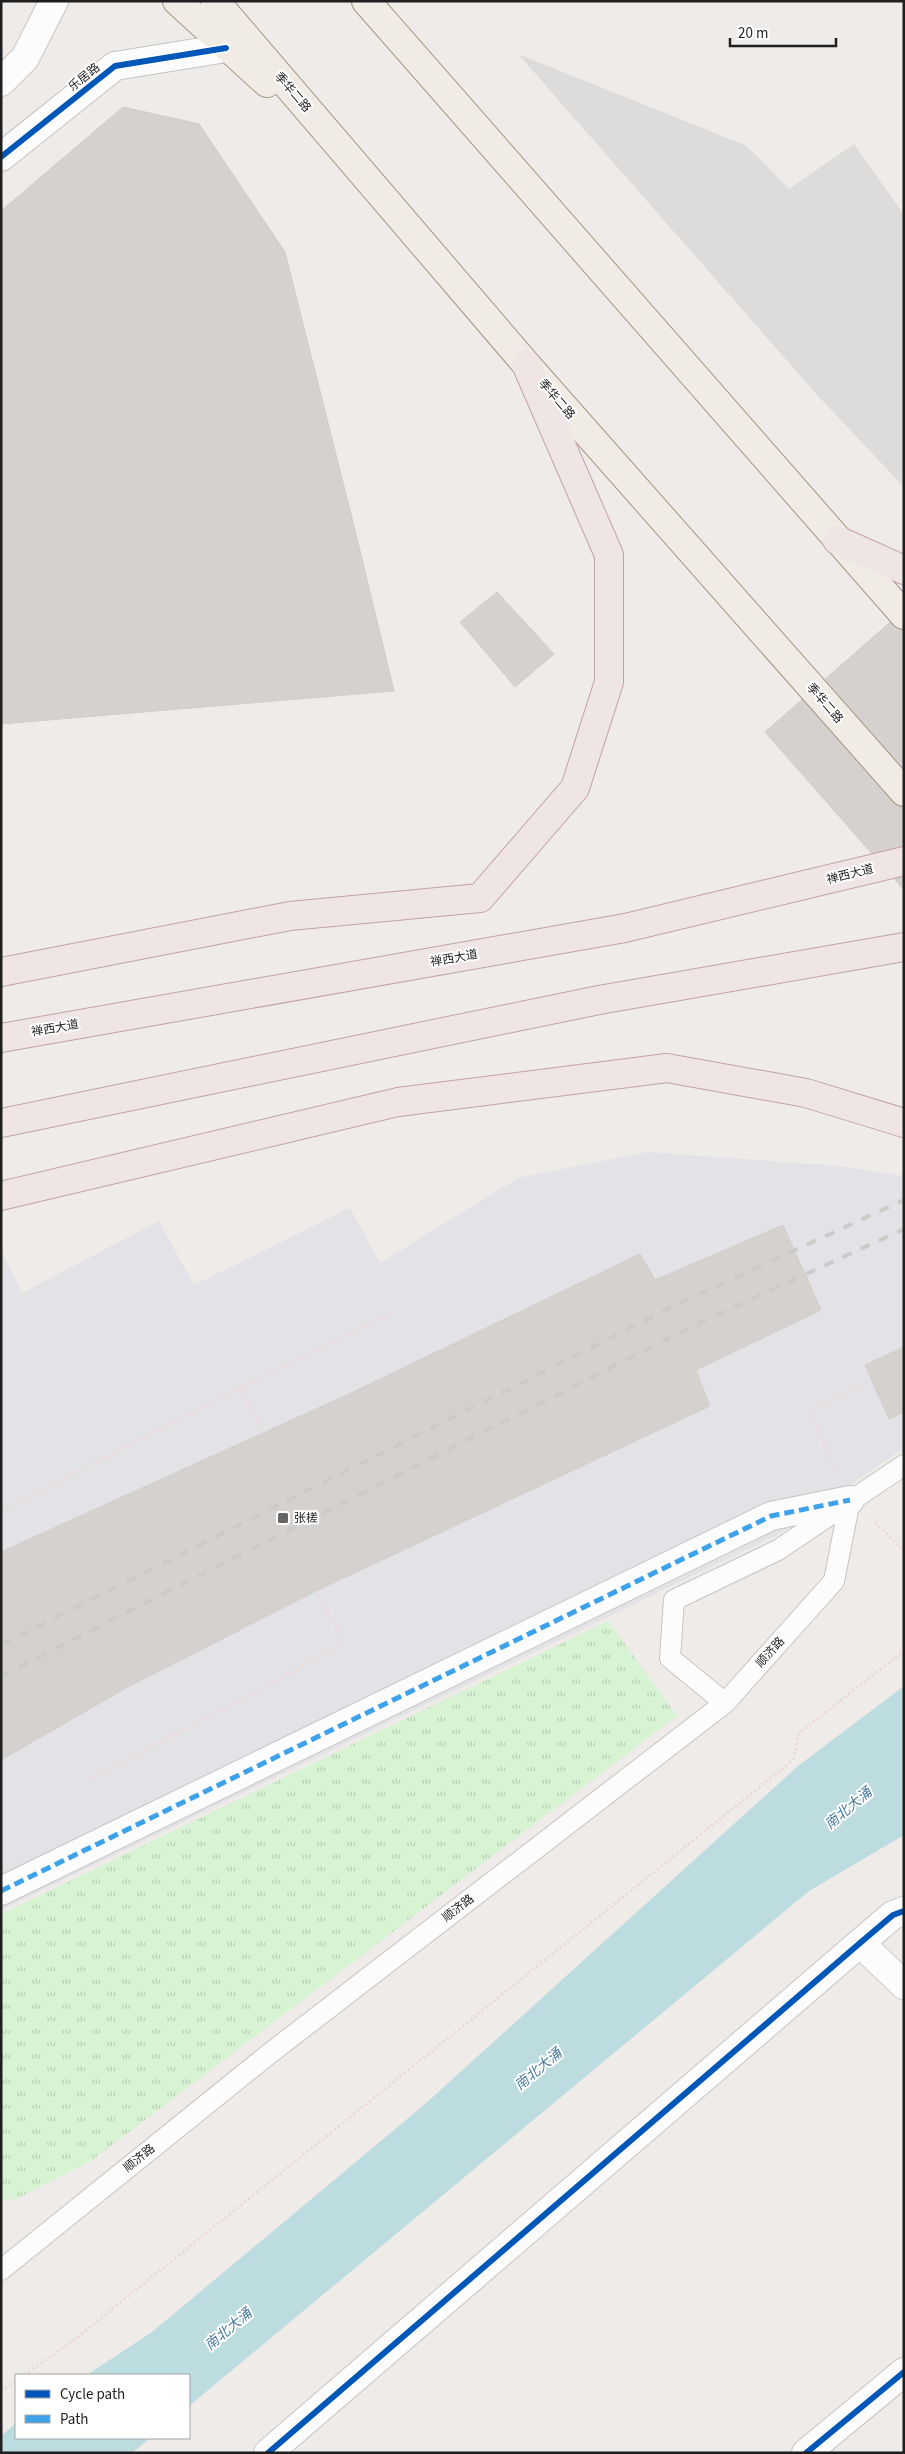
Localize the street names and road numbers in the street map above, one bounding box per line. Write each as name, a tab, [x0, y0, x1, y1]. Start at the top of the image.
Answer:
street label: 乐居路	[65, 59, 104, 95]
street label: 季华二路	[270, 69, 315, 116]
street label: 季华二路	[534, 376, 579, 423]
street label: 季华二路	[802, 680, 847, 727]
street label: 禅西大道	[825, 860, 875, 889]
street label: 禅西大道	[429, 946, 479, 971]
street label: 禅西大道	[30, 1016, 80, 1041]
street label: 顺济路	[752, 1633, 789, 1671]
street label: 顺济路	[439, 1891, 478, 1926]
street label: 顺济路	[120, 2140, 159, 2176]

